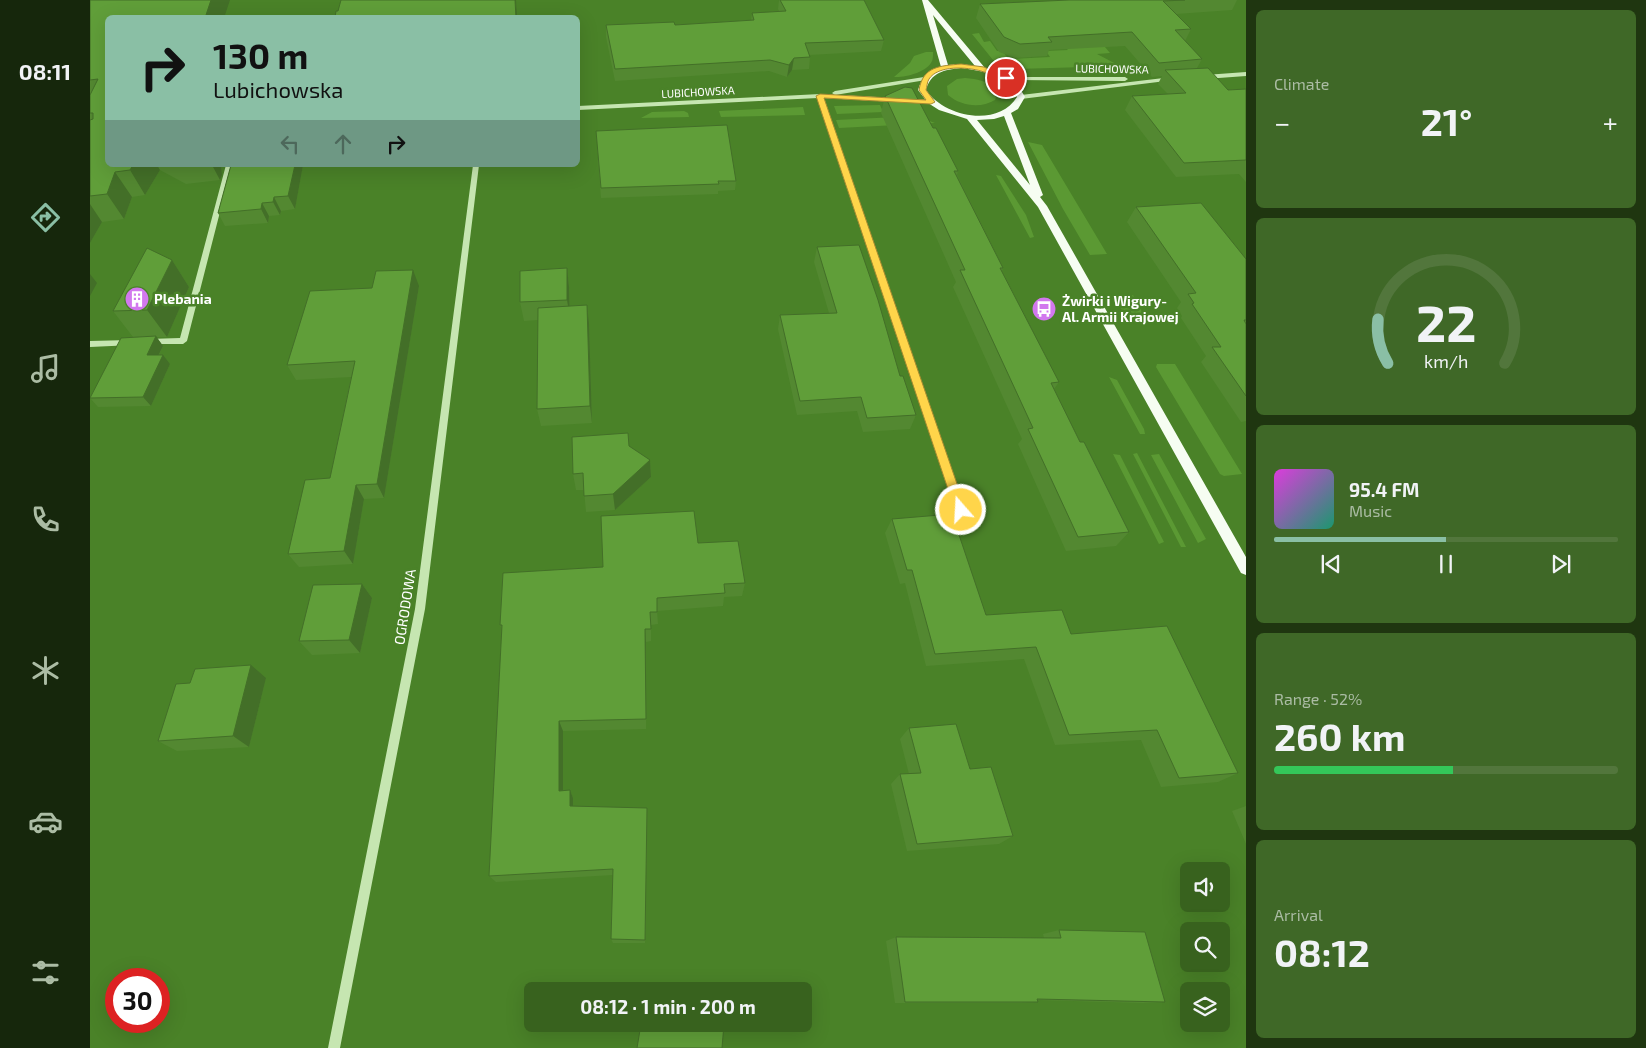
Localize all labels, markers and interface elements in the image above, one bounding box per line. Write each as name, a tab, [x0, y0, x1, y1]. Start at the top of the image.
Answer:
text: 130 m	[213, 34, 308, 76]
icon: right	[130, 35, 195, 100]
pin	[985, 57, 1027, 99]
text: 08:11	[19, 58, 71, 84]
street label: LUBICHOWSKA	[1075, 61, 1149, 76]
icon: arrive	[992, 64, 1020, 92]
text: Climate	[1274, 74, 1329, 93]
text: Lubichowska	[213, 76, 343, 102]
street label: LUBICHOWSKA	[661, 83, 735, 100]
text: 21°	[1421, 98, 1472, 144]
text: −	[1274, 105, 1290, 139]
text: +	[1603, 105, 1618, 139]
icon: left	[276, 130, 304, 158]
icon: ahead	[329, 130, 357, 158]
icon: right	[382, 130, 410, 158]
icon: directions	[28, 200, 63, 235]
building icon: Plebania	[124, 286, 150, 312]
place label: Plebania	[154, 290, 212, 307]
text: 22	[1416, 290, 1476, 352]
place label: Żwirki i Wigury- Al. Armii Krajowej	[1062, 292, 1179, 325]
bus stop icon: Żwirki i Wigury- Al. Armii Krajowej	[1031, 296, 1057, 322]
text: km/h	[1424, 350, 1468, 372]
icon: music	[28, 351, 63, 386]
text: 95.4 FM	[1349, 478, 1419, 501]
position arrow	[934, 483, 986, 535]
text: Music	[1349, 501, 1392, 520]
icon: phone	[28, 502, 63, 537]
icon: previous	[1317, 550, 1345, 578]
icon: pause	[1432, 550, 1460, 578]
icon: next	[1547, 550, 1575, 578]
street label: OGRODOWA	[390, 568, 419, 646]
icon: climate	[28, 653, 63, 688]
text: Range · 52%	[1274, 689, 1362, 708]
text: 260 km	[1274, 713, 1405, 759]
icon: car	[28, 804, 63, 839]
map controls	[1180, 862, 1230, 1032]
button: sound	[1180, 862, 1230, 912]
text: Arrival	[1274, 905, 1323, 924]
button: search	[1180, 922, 1230, 972]
text: 08:12	[1274, 929, 1370, 975]
icon: filters	[28, 955, 63, 990]
speed limit sign: 30	[105, 968, 170, 1033]
button: layers	[1180, 982, 1230, 1032]
text: 08:12 · 1 min · 200 m	[580, 995, 756, 1018]

